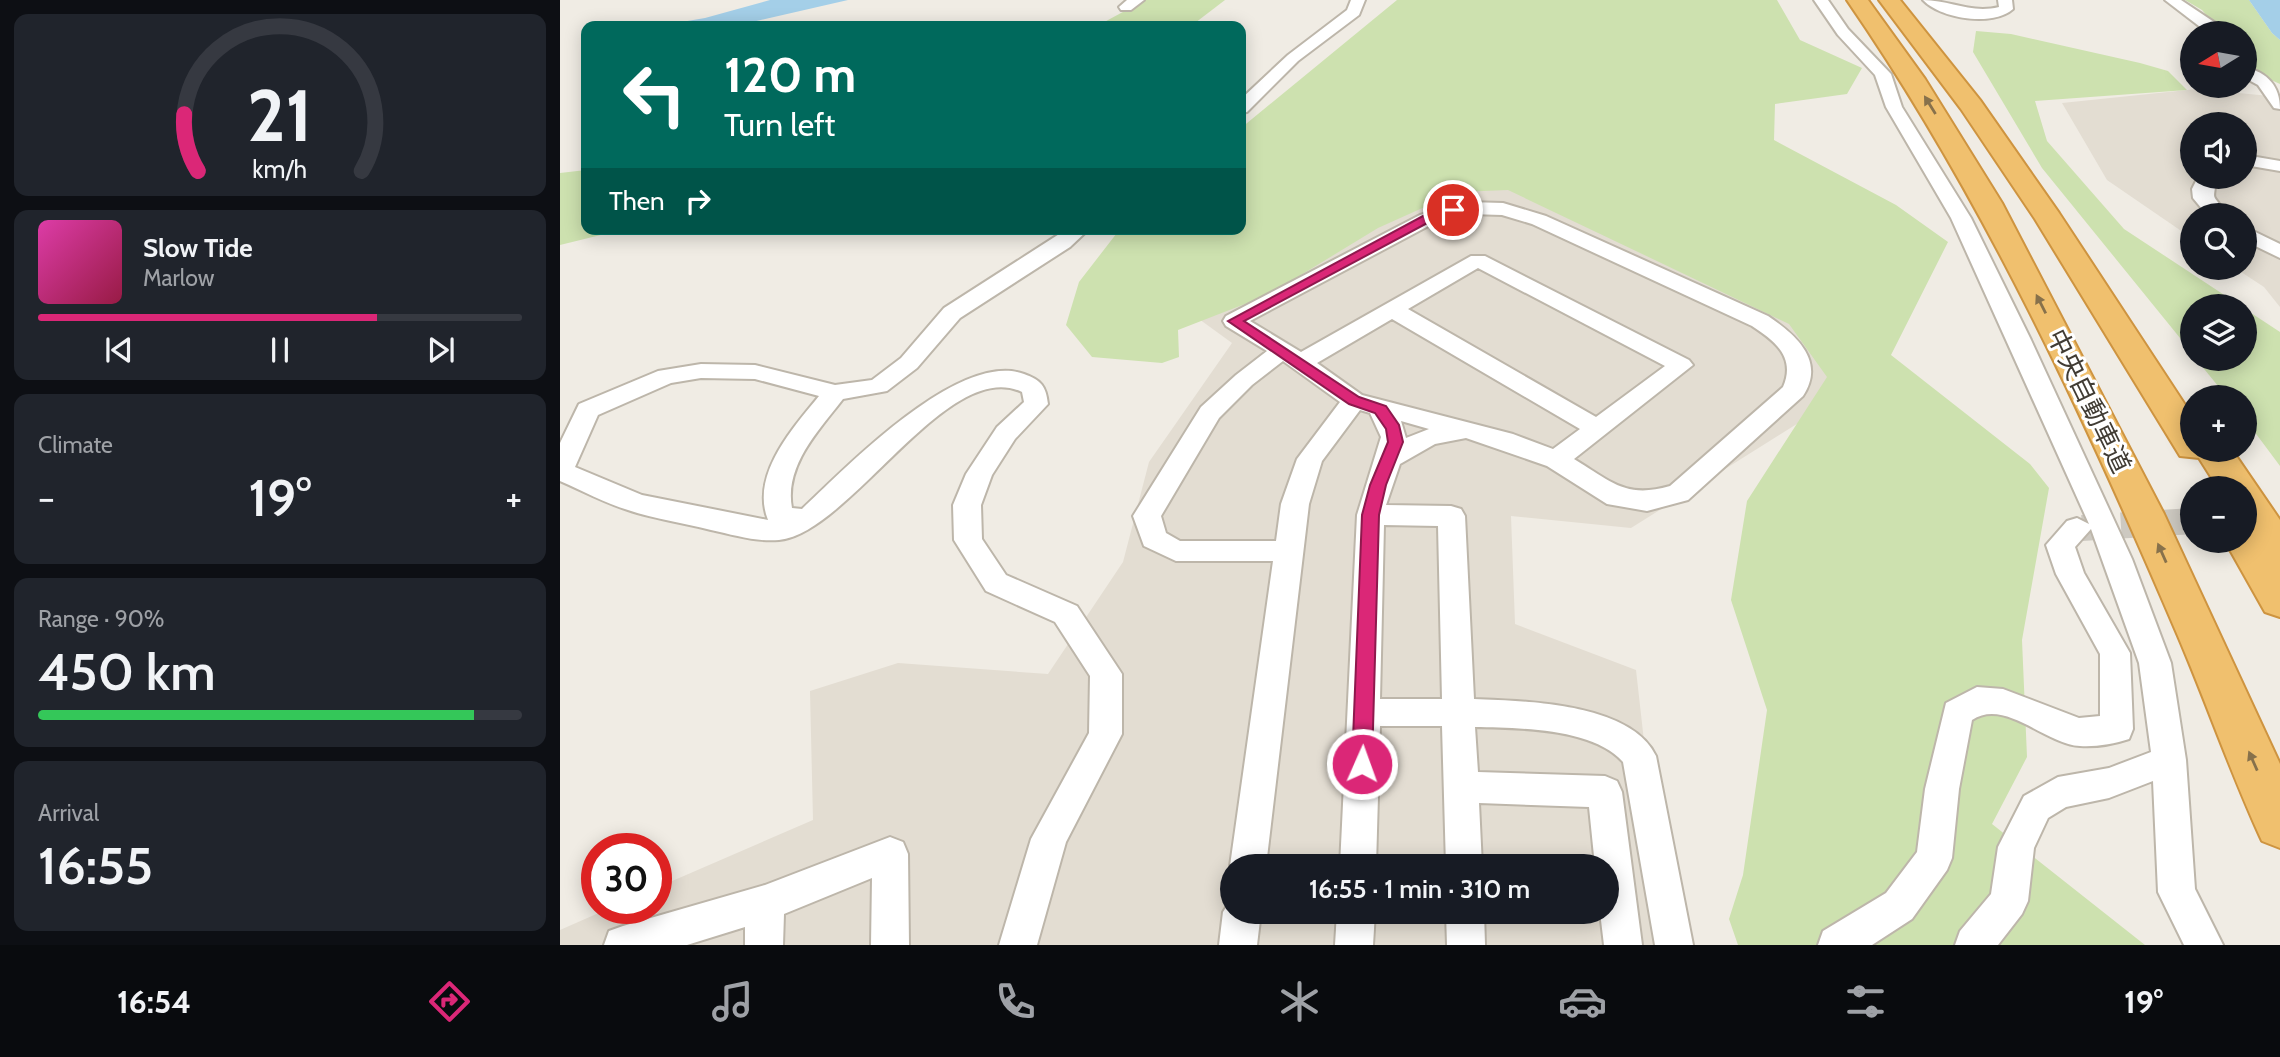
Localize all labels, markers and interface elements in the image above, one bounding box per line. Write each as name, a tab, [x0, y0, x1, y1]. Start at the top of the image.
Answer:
north arrow	[2180, 21, 2258, 98]
map controls	[2180, 21, 2257, 553]
text: 120 m	[724, 45, 856, 104]
icon: left	[609, 49, 700, 140]
text: 21	[247, 71, 313, 159]
one-way arrow	[1924, 96, 1937, 115]
text: Turn left	[724, 105, 835, 144]
button: sound	[2180, 112, 2257, 189]
text: km/h	[253, 154, 307, 184]
pin	[1423, 180, 1483, 240]
icon: right	[679, 182, 717, 220]
text: Then	[609, 185, 665, 217]
icon: arrive	[1434, 191, 1472, 229]
button: search	[2180, 203, 2257, 280]
text: Slow Tide	[143, 232, 253, 264]
text: Marlow	[143, 264, 214, 292]
one-way arrow	[2035, 294, 2047, 314]
button: layers	[2180, 294, 2257, 371]
street label: 中央自動車道	[2040, 324, 2138, 478]
icon: previous	[100, 331, 138, 369]
icon: pause	[261, 331, 299, 369]
icon: next	[422, 331, 460, 369]
button: +	[2180, 385, 2257, 462]
text: Climate	[38, 431, 113, 459]
text: 19°	[249, 466, 311, 529]
text: −	[38, 474, 55, 521]
text: +	[505, 474, 522, 521]
button: −	[2180, 476, 2257, 553]
one-way arrow	[2156, 542, 2167, 563]
text: Range · 90%	[38, 605, 165, 633]
text: 450 km	[38, 640, 216, 703]
position arrow	[1325, 727, 1399, 801]
one-way arrow	[2247, 751, 2259, 771]
text: Arrival	[38, 799, 99, 827]
speed limit sign: 30	[581, 833, 672, 924]
text: 16:55	[38, 834, 153, 897]
text: 16:55 · 1 min · 310 m	[1309, 873, 1530, 905]
icon: directions	[425, 977, 474, 1026]
icon: music	[708, 977, 757, 1026]
icon: phone	[991, 977, 1040, 1026]
icon: climate	[1275, 977, 1324, 1026]
icon: car	[1558, 977, 1607, 1026]
icon: filters	[1841, 977, 1890, 1026]
text: 16:54	[117, 982, 191, 1021]
text: 19°	[2124, 982, 2163, 1021]

